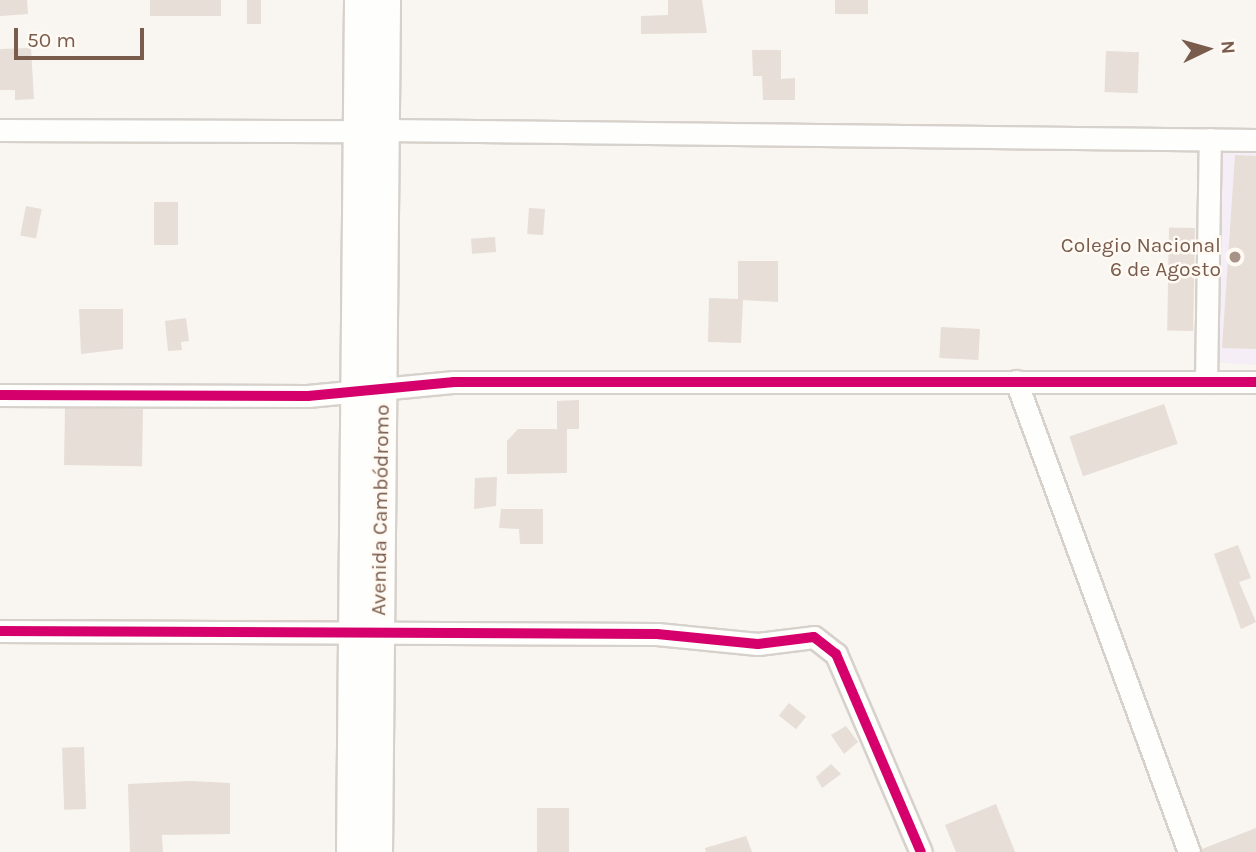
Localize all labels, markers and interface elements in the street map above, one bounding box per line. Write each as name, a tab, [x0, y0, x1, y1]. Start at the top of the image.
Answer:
scale bar	[18, 14, 147, 58]
north arrow	[1172, 14, 1242, 84]
text: 50 m	[27, 28, 76, 52]
text: N	[1216, 39, 1239, 55]
place label: Colegio Nacional 6 de Agosto	[1061, 232, 1221, 282]
marker: Colegio Nacional 6 de Agosto	[1227, 249, 1243, 265]
street label: Avenida Cambódromo	[366, 404, 394, 616]

